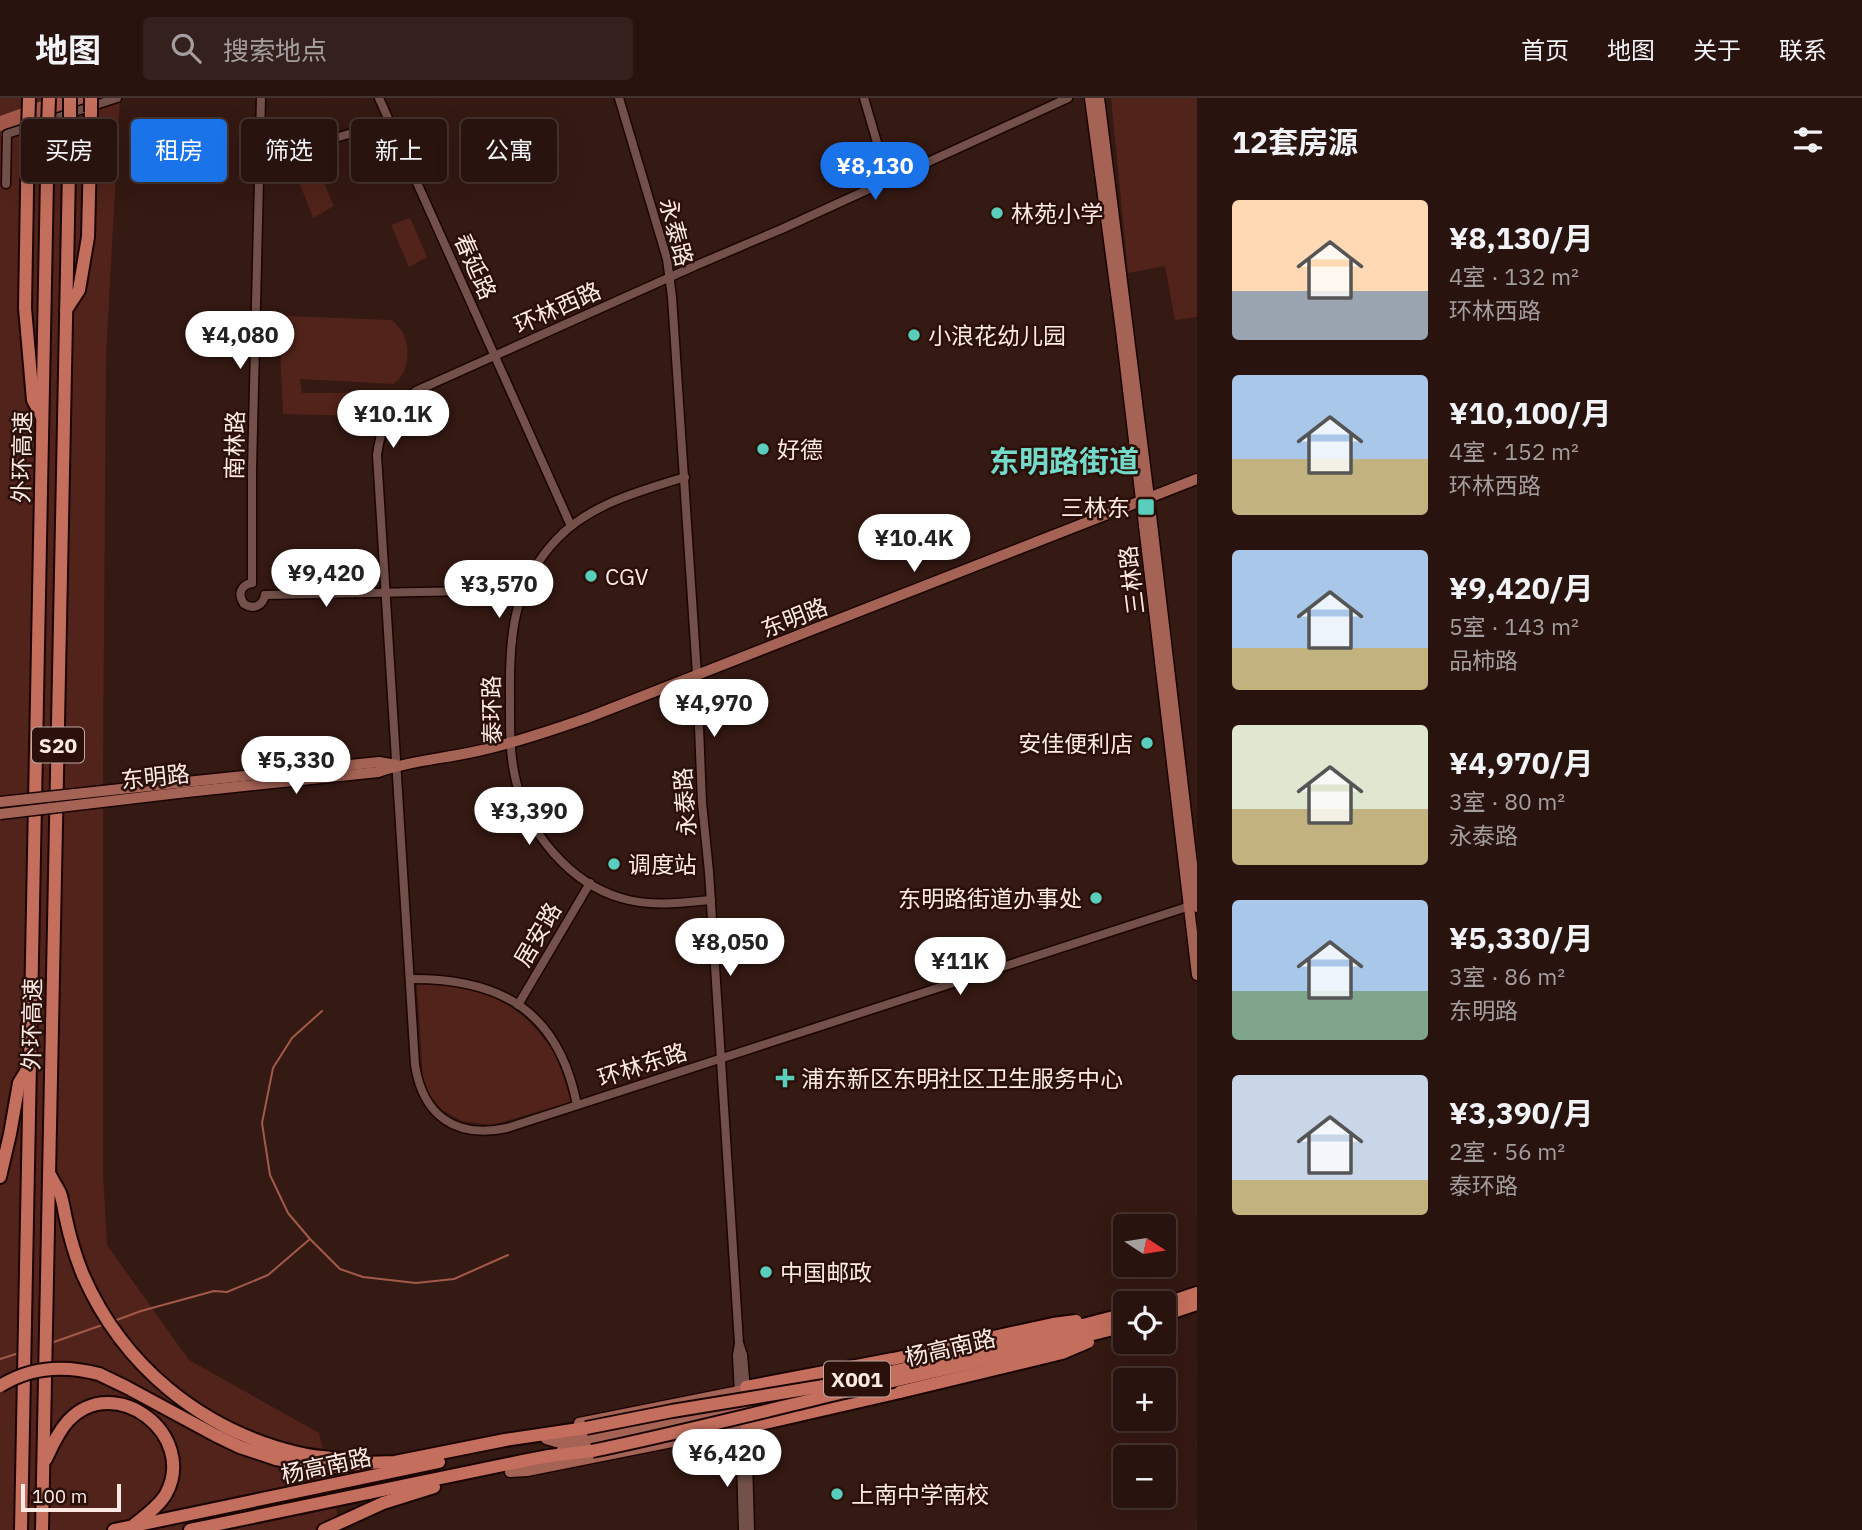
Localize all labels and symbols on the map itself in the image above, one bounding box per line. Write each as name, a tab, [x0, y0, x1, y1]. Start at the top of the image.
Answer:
pin: ¥8,130	[818, 142, 932, 202]
street label: 永泰路	[654, 195, 700, 269]
place label: 林苑小学	[1011, 198, 1103, 228]
marker: 林苑小学	[989, 205, 1005, 221]
street label: 春延路	[448, 228, 504, 304]
street label: 环林西路	[509, 275, 605, 339]
pin: ¥4,080	[183, 312, 297, 371]
place label: 小浪花幼儿园	[928, 320, 1066, 350]
marker: 小浪花幼儿园	[906, 327, 922, 343]
pin: ¥10.1K	[336, 390, 450, 450]
street label: 南林路	[218, 410, 250, 480]
street label: 外环高速	[5, 411, 37, 503]
place label: 好德	[777, 434, 823, 464]
marker: 好德	[755, 441, 771, 457]
district label: 东明路街道	[989, 441, 1139, 480]
place label: 三林东	[1061, 492, 1130, 522]
marker: 三林东	[1136, 497, 1156, 517]
pin: ¥10.4K	[857, 514, 971, 574]
street label: 三林路	[1112, 544, 1150, 616]
pin: ¥9,420	[269, 550, 383, 609]
pin: ¥3,570	[442, 560, 556, 620]
place label: CGV	[605, 561, 649, 591]
marker: CGV	[583, 568, 599, 584]
street label: 东明路	[756, 591, 832, 643]
street label: 泰环路	[475, 675, 507, 745]
pin: ¥4,970	[657, 680, 771, 739]
road number: S20	[32, 728, 84, 762]
place label: 安佳便利店	[1018, 728, 1133, 758]
marker: 安佳便利店	[1139, 735, 1155, 751]
pin: ¥5,330	[239, 736, 353, 796]
street label: 东明路	[119, 757, 191, 795]
street label: 永泰路	[667, 767, 701, 837]
pin: ¥3,390	[472, 788, 586, 847]
place label: 调度站	[628, 849, 697, 879]
marker: 调度站	[606, 856, 622, 872]
place label: 东明路街道办事处	[898, 883, 1082, 913]
marker: 东明路街道办事处	[1088, 890, 1104, 906]
street label: 居安路	[507, 897, 567, 971]
pin: ¥8,050	[673, 918, 787, 978]
pin: ¥11K	[919, 937, 1001, 997]
street label: 外环高速	[15, 978, 47, 1070]
street label: 环林东路	[594, 1036, 690, 1092]
place label: 浦东新区东明社区卫生服务中心	[801, 1063, 1123, 1093]
marker: 浦东新区东明社区卫生服务中心	[775, 1068, 795, 1088]
north arrow	[1113, 1214, 1176, 1278]
place label: 中国邮政	[780, 1257, 872, 1287]
marker: 中国邮政	[758, 1264, 774, 1280]
street label: 杨高南路	[902, 1322, 998, 1372]
road number: X001	[824, 1362, 890, 1396]
pin: ¥6,420	[670, 1430, 784, 1489]
street label: 杨高南路	[278, 1441, 374, 1489]
place label: 上南中学南校	[851, 1479, 989, 1509]
scale bar	[21, 1481, 121, 1513]
marker: 上南中学南校	[829, 1486, 845, 1502]

